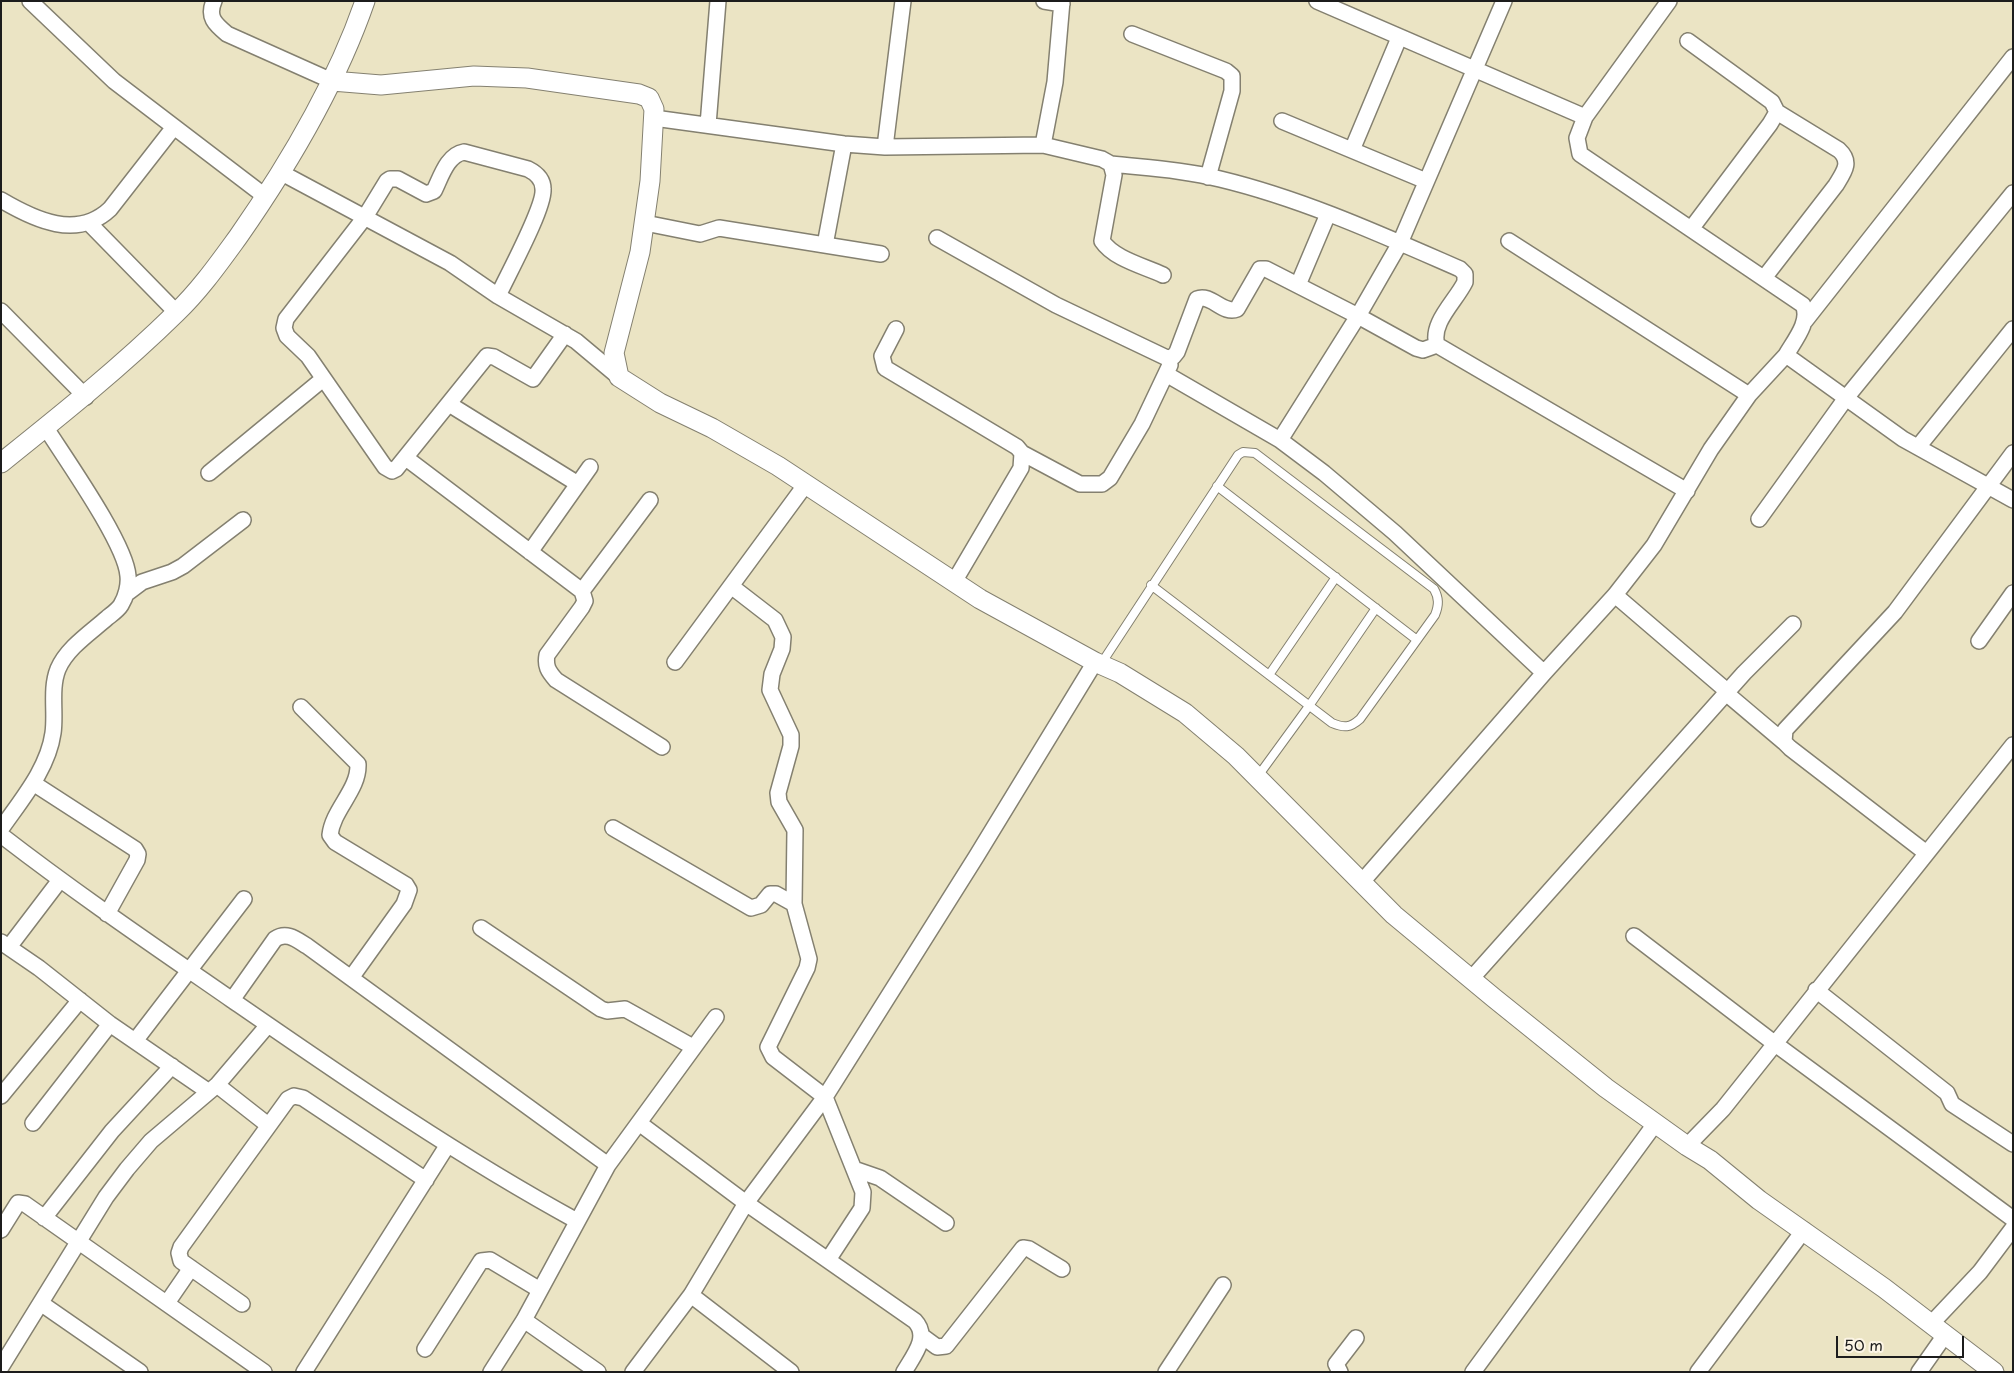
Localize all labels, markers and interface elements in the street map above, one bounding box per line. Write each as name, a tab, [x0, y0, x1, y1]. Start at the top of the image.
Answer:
scale bar	[1839, 1326, 1966, 1358]
text: 50 m	[1844, 1333, 1883, 1356]

